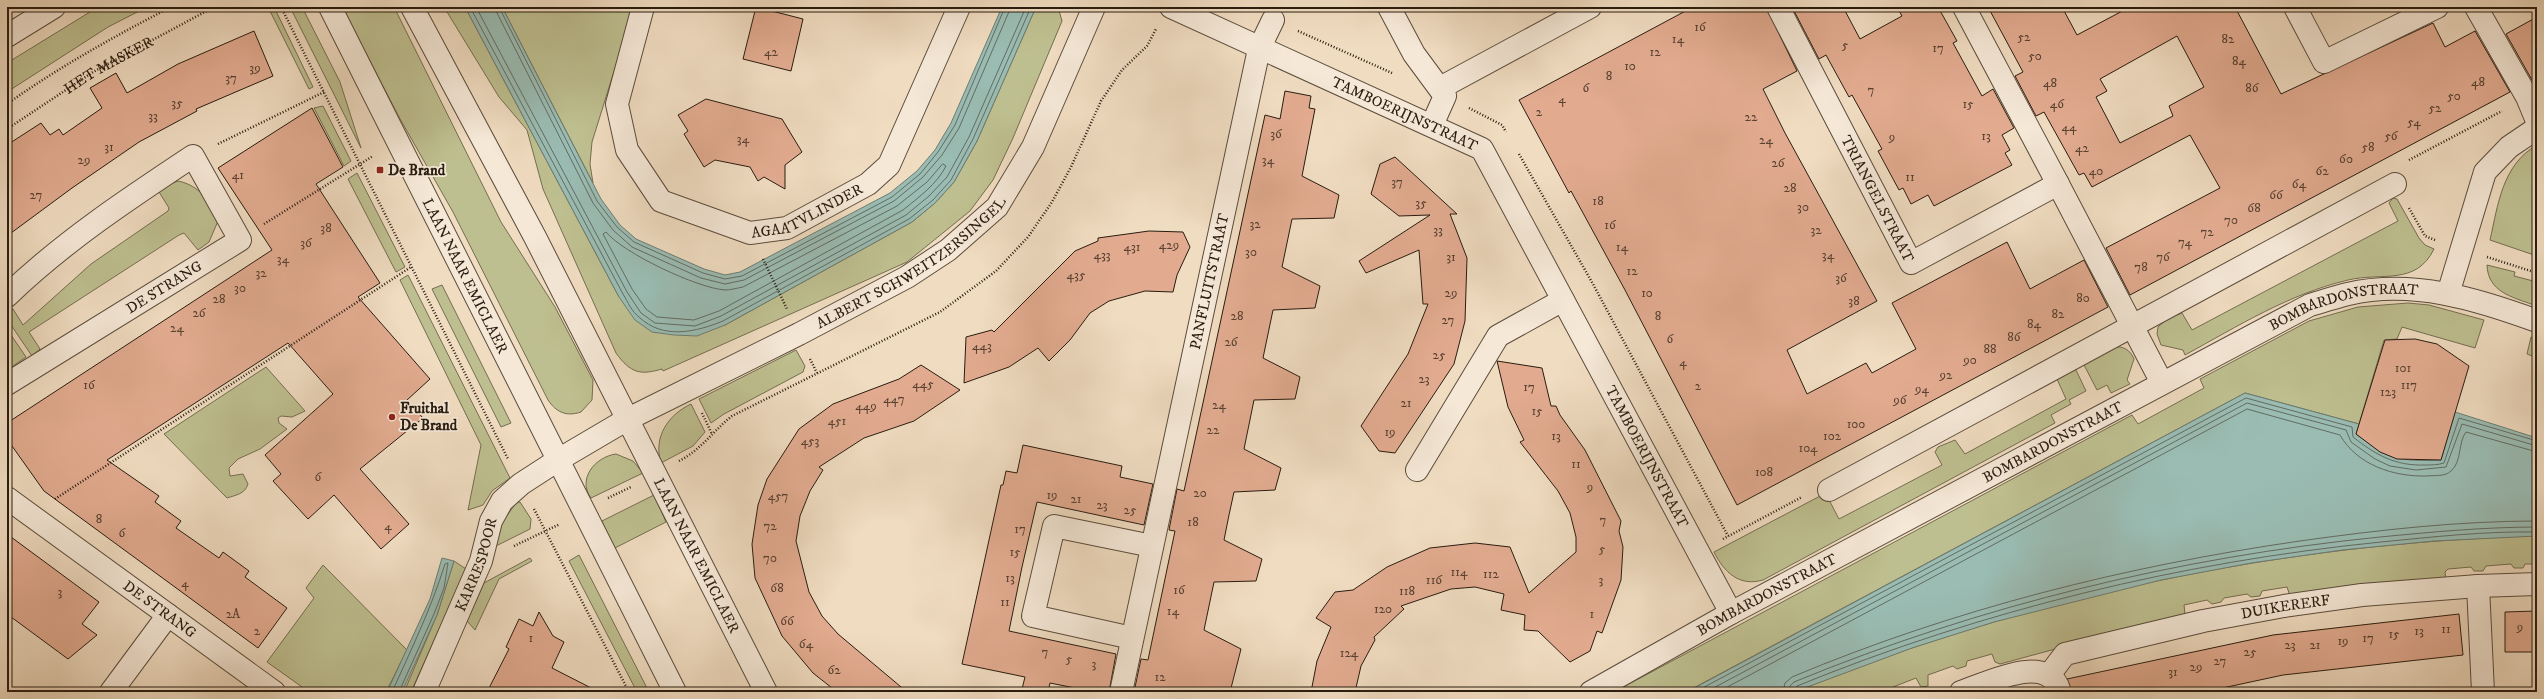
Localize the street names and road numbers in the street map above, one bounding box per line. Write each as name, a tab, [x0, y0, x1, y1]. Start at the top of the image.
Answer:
street label: HET MASKER	[60, 32, 157, 99]
street label: TAMBOERIJNSTRAAT	[1328, 73, 1481, 156]
street label: TRIANGELSTRAAT	[1836, 132, 1918, 266]
street label: AGAATVLINDER	[750, 180, 866, 243]
street label: ALBERT SCHWEITZERSINGEL	[813, 194, 1011, 333]
street label: LAAN NAAR EMICLAER	[418, 195, 512, 357]
street label: PANFLUITSTRAAT	[1186, 211, 1234, 351]
street label: DE STRANG	[123, 256, 206, 318]
street label: BOMBARDONSTRAAT	[2266, 280, 2420, 335]
street label: TAMBOERIJNSTRAAT	[1601, 382, 1693, 532]
street label: BOMBARDONSTRAAT	[1980, 397, 2127, 487]
street label: LAAN NAAR EMICLAER	[649, 475, 744, 637]
street label: KARRESPOOR	[451, 516, 501, 615]
street label: BOMBARDONSTRAAT	[1694, 549, 1841, 640]
street label: DE STRANG	[119, 576, 201, 643]
street label: DUIKERERF	[2239, 591, 2331, 624]

